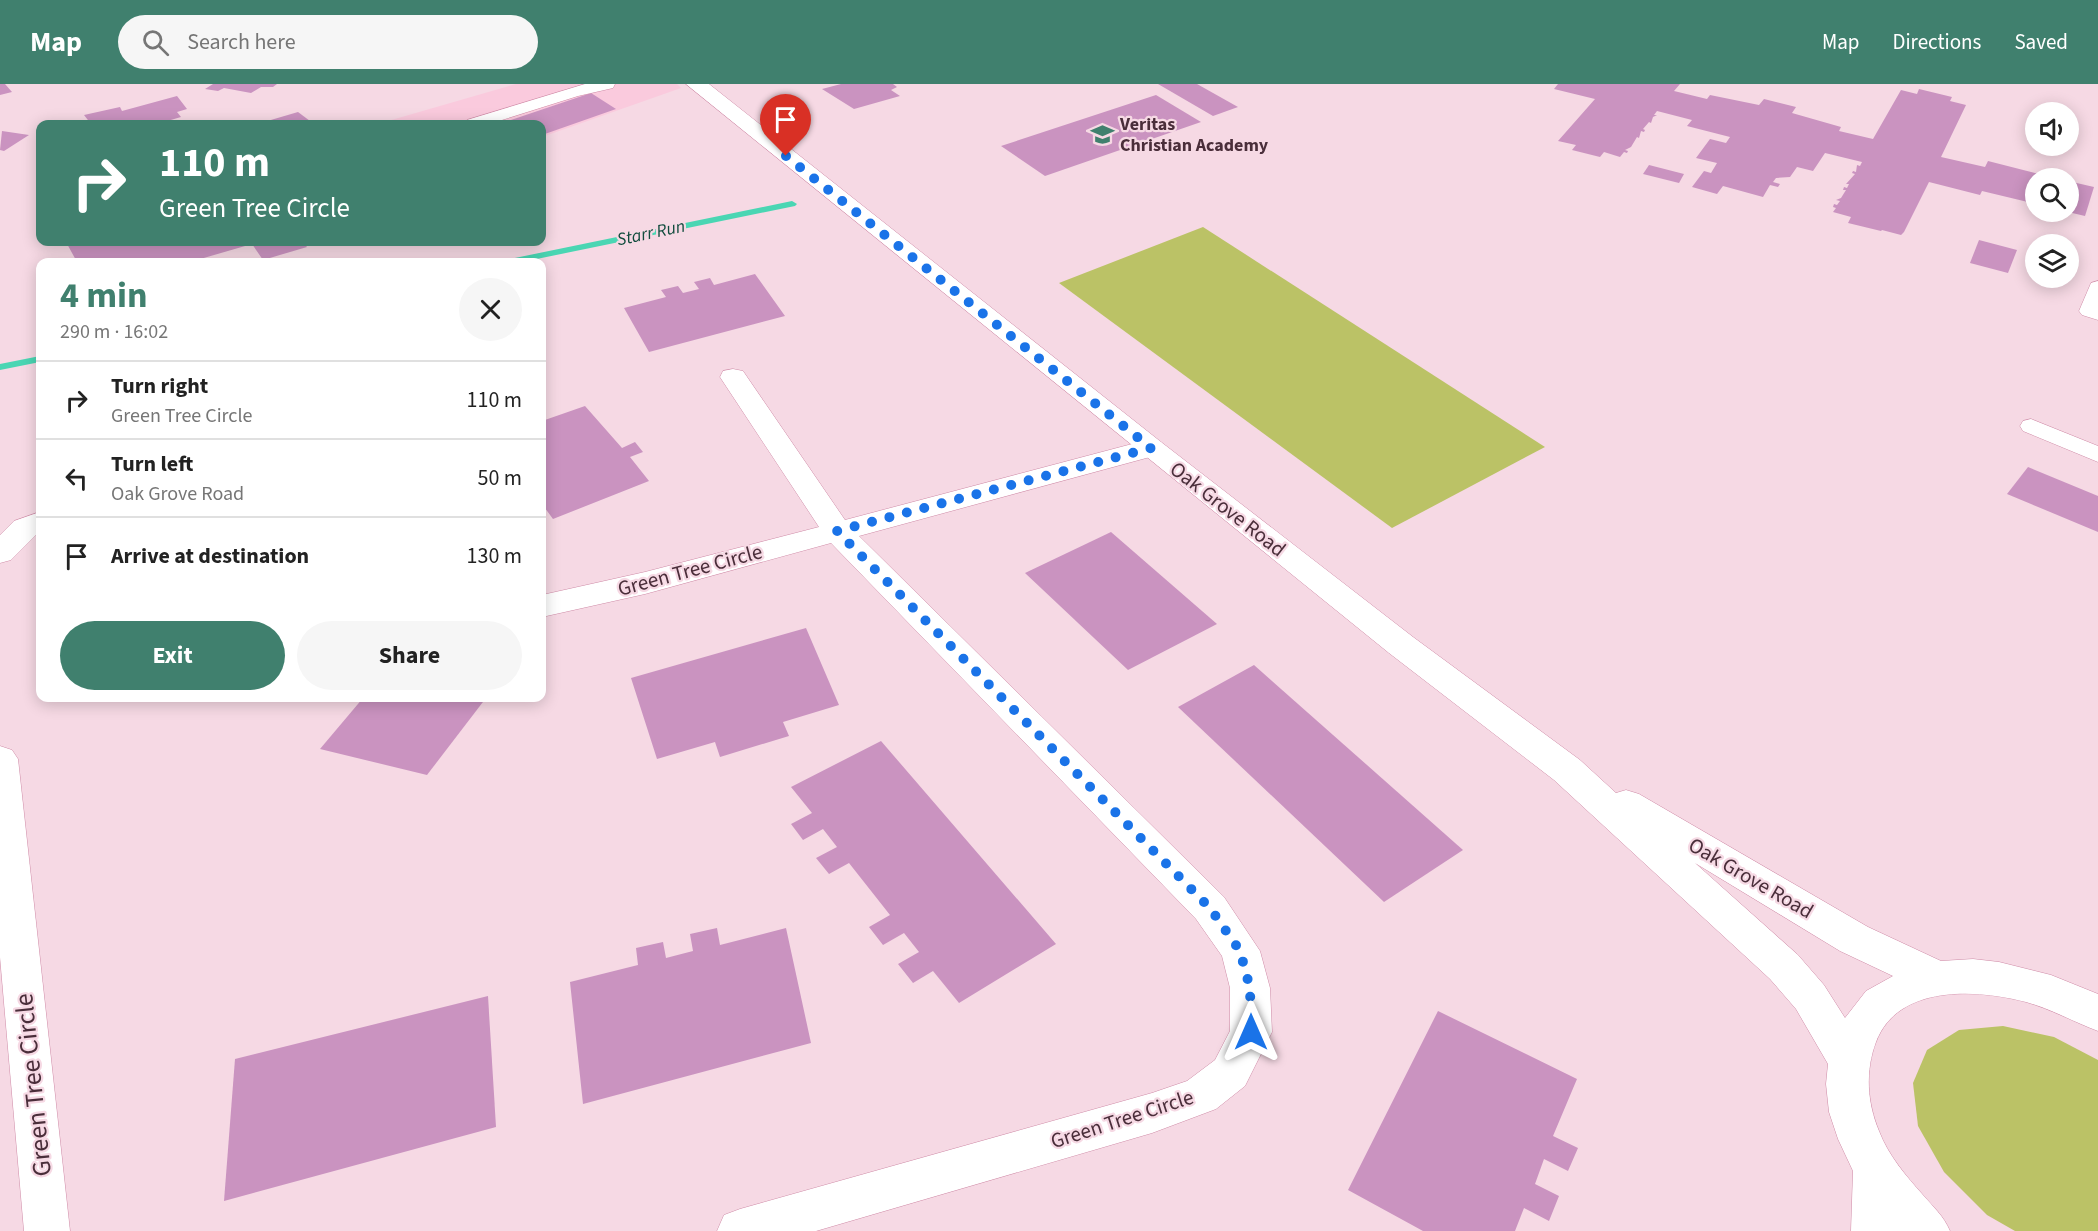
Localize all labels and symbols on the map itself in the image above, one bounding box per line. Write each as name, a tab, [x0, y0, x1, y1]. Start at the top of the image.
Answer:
pin	[760, 94, 811, 156]
place label: Veritas Christian Academy	[1119, 112, 1269, 158]
school or university icon: Veritas Christian Academy	[1089, 121, 1115, 147]
water label: Starr Run	[615, 214, 687, 252]
street label: Oak Grove Road	[1164, 454, 1292, 564]
street label: Green Tree Circle	[614, 536, 766, 604]
street label: Oak Grove Road	[1683, 830, 1819, 926]
street label: Green Tree Circle	[5, 992, 61, 1178]
position arrow	[1219, 1000, 1283, 1064]
street label: Green Tree Circle	[1047, 1082, 1197, 1156]

